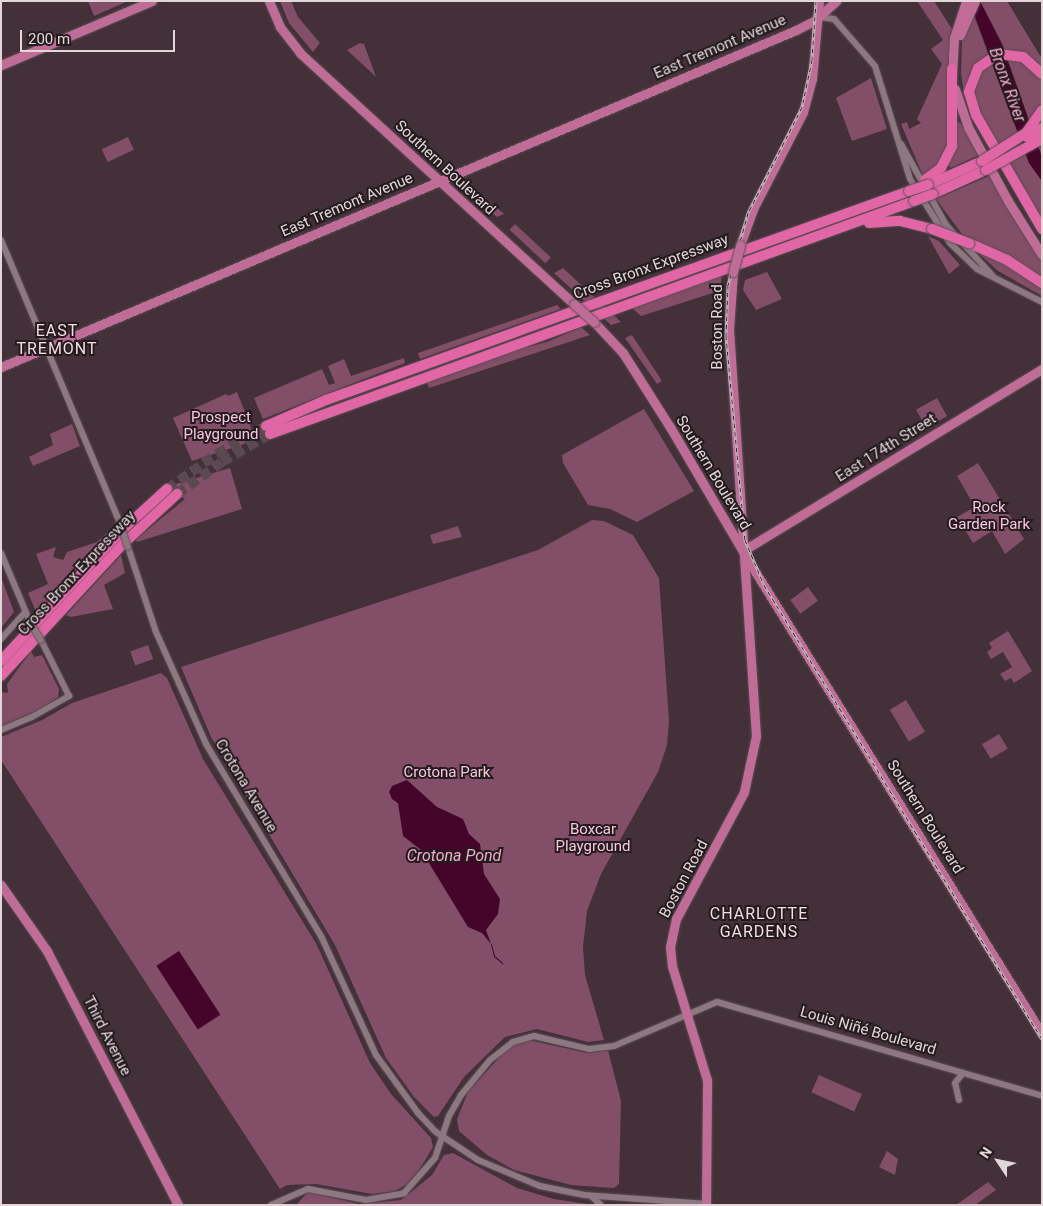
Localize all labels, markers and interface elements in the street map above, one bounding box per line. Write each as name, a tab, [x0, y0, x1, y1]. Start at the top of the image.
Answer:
street label: East Tremont Avenue	[651, 11, 789, 83]
scale bar	[22, 20, 178, 52]
text: 200 m	[28, 30, 70, 48]
water label: Bronx River	[985, 45, 1029, 125]
street label: Southern Boulevard	[391, 117, 499, 219]
street label: East Tremont Avenue	[278, 169, 416, 241]
street label: Cross Bronx Expressway	[571, 231, 731, 303]
street label: Boston Road	[709, 284, 727, 370]
district label: EAST TREMONT	[16, 321, 98, 359]
park label: Prospect Playground	[183, 408, 259, 443]
street label: East 174th Street	[833, 410, 939, 486]
street label: Southern Boulevard	[672, 413, 754, 533]
park label: Rock Garden Park	[948, 498, 1030, 533]
street label: Cross Bronx Expressway	[15, 507, 139, 639]
street label: Crotona Avenue	[211, 736, 281, 836]
street label: Southern Boulevard	[883, 757, 967, 877]
park label: Crotona Park	[404, 764, 490, 782]
park label: Boxcar Playground	[555, 820, 631, 855]
street label: Boston Road	[656, 837, 712, 921]
water label: Crotona Pond	[407, 846, 501, 866]
district label: CHARLOTTE GARDENS	[709, 904, 809, 942]
street label: Third Avenue	[79, 993, 135, 1079]
street label: Louis Niñé Boulevard	[798, 1003, 938, 1059]
north arrow	[973, 1136, 1023, 1186]
text: N	[976, 1144, 995, 1161]

